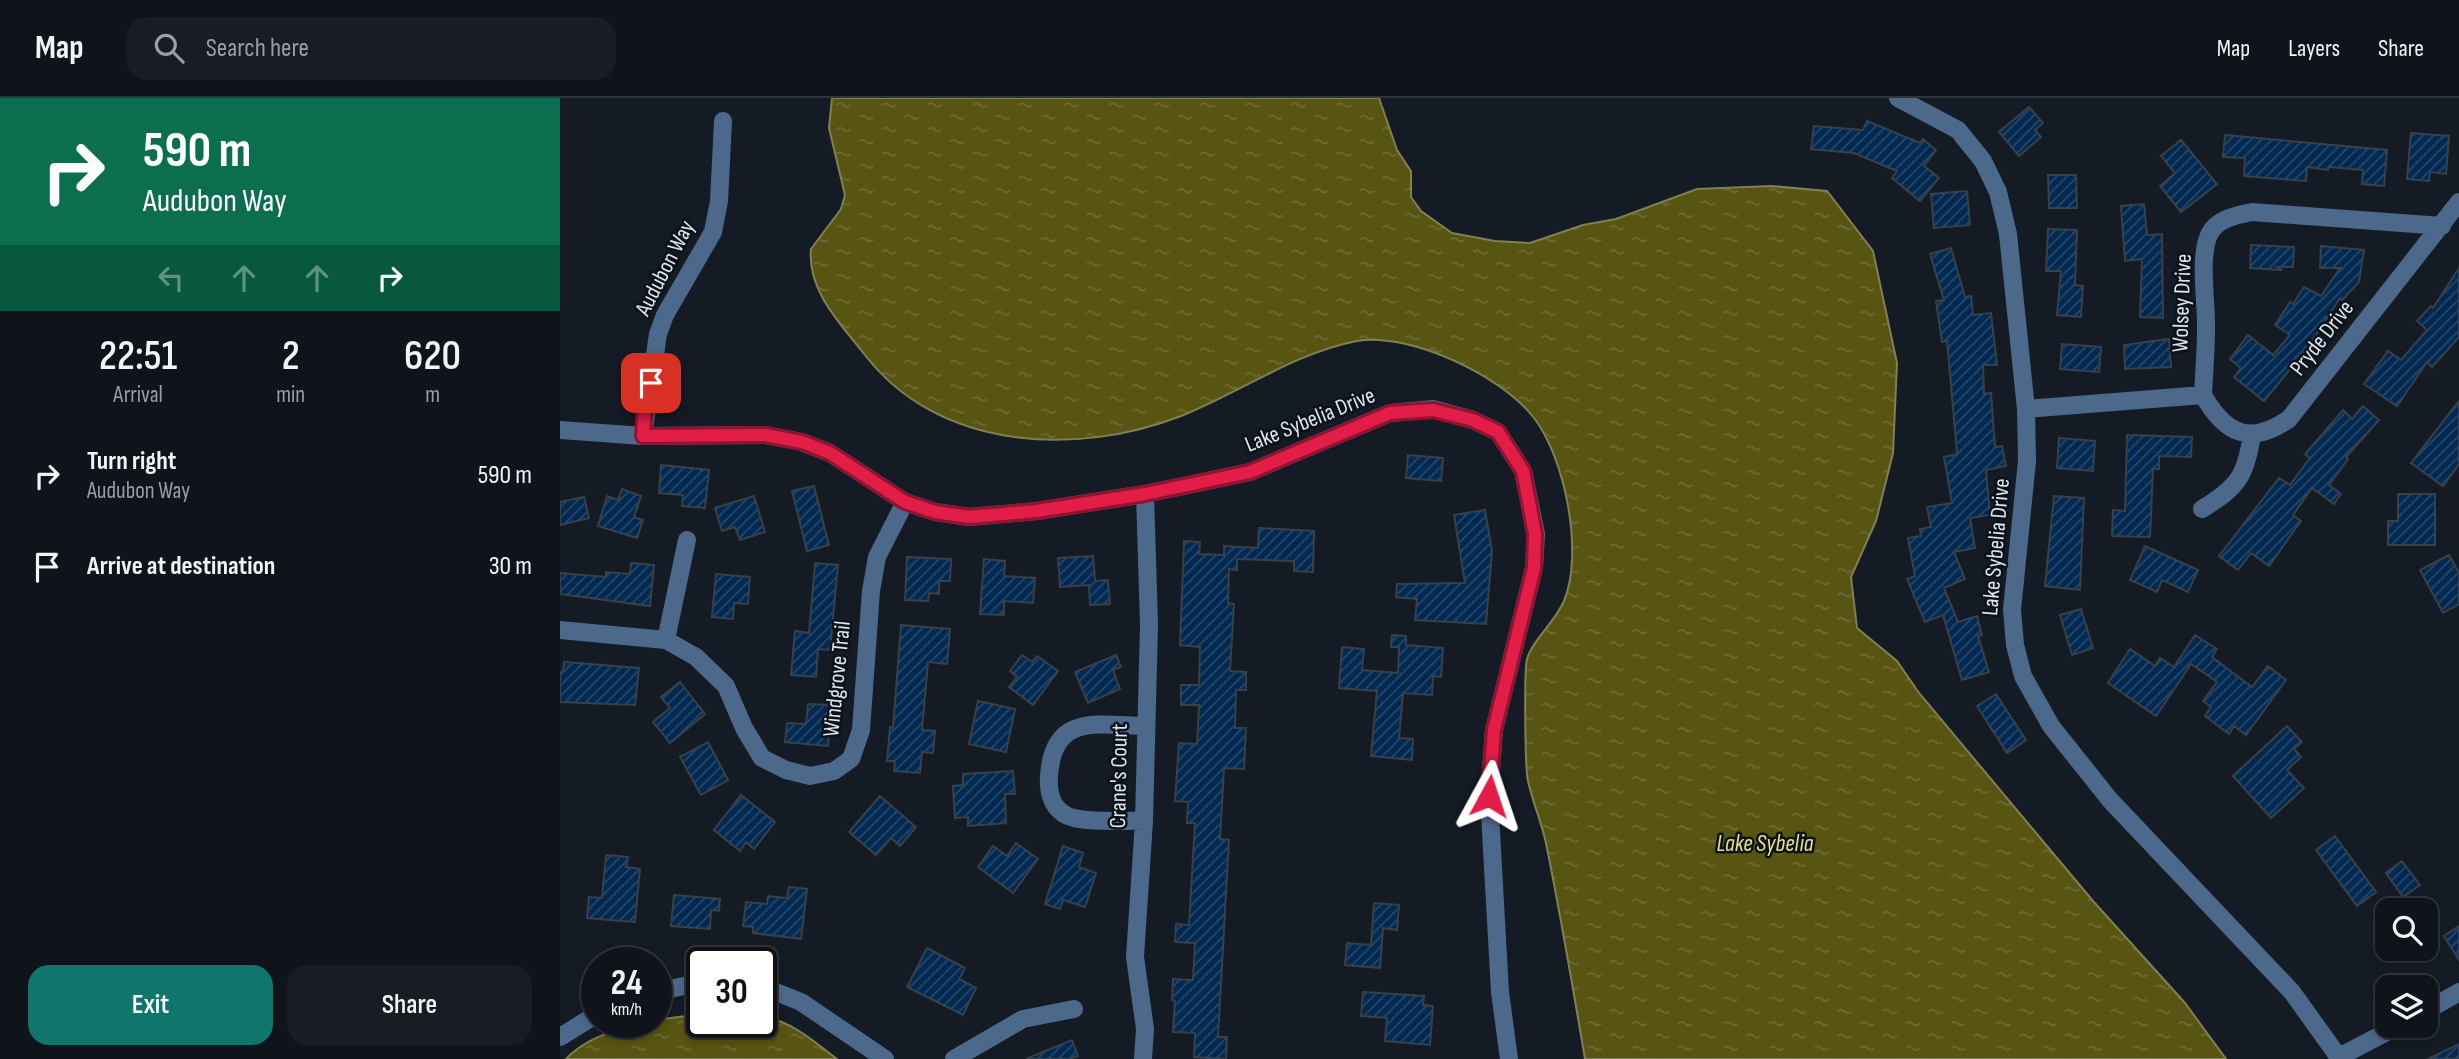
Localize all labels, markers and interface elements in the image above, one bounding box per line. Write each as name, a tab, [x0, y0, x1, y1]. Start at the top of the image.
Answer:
search box	[126, 17, 616, 80]
text: Map	[35, 28, 84, 68]
icon: search	[150, 29, 188, 67]
text: Search here	[206, 33, 309, 64]
text: Map	[2217, 34, 2250, 63]
text: Layers	[2288, 34, 2340, 63]
text: Share	[2378, 34, 2424, 63]
text: 590 m	[143, 122, 251, 181]
icon: right	[28, 126, 119, 217]
text: Audubon Way	[143, 182, 287, 221]
street label: Audubon Way	[629, 216, 701, 321]
street label: Wolsey Drive	[2166, 253, 2198, 353]
icon: left	[152, 259, 190, 297]
icon: ahead	[225, 259, 263, 297]
icon: ahead	[298, 259, 336, 297]
icon: right	[371, 259, 409, 297]
street label: Pryde Drive	[2284, 295, 2360, 381]
text: 22:51	[99, 331, 177, 382]
text: 2	[282, 331, 300, 382]
text: 620	[404, 331, 461, 382]
pin	[621, 353, 681, 413]
icon: arrive	[632, 364, 670, 402]
text: Arrival	[113, 381, 163, 409]
text: min	[276, 381, 305, 409]
text: m	[425, 381, 440, 409]
street label: Lake Sybelia Drive	[1241, 381, 1379, 459]
text: Turn right	[87, 446, 176, 477]
icon: right	[28, 457, 66, 495]
text: 590 m	[478, 460, 532, 491]
text: Audubon Way	[87, 477, 190, 505]
street label: Lake Sybelia Drive	[1976, 477, 2016, 617]
icon: arrive	[28, 548, 66, 586]
text: Arrive at destination	[87, 551, 275, 582]
text: 30 m	[489, 551, 532, 582]
street label: Windgrove Trail	[817, 620, 857, 738]
street label: Crane's Court	[1104, 723, 1134, 829]
position arrow	[1452, 759, 1526, 833]
water label: Lake Sybelia	[1717, 829, 1814, 858]
map controls	[2375, 898, 2438, 1038]
button: search	[2375, 898, 2438, 961]
speed limit sign: 30	[686, 947, 777, 1038]
text: 24	[611, 962, 642, 1005]
button: Exit	[28, 965, 273, 1045]
button: Share	[287, 965, 532, 1045]
button: layers	[2375, 975, 2438, 1038]
text: km/h	[611, 999, 642, 1020]

